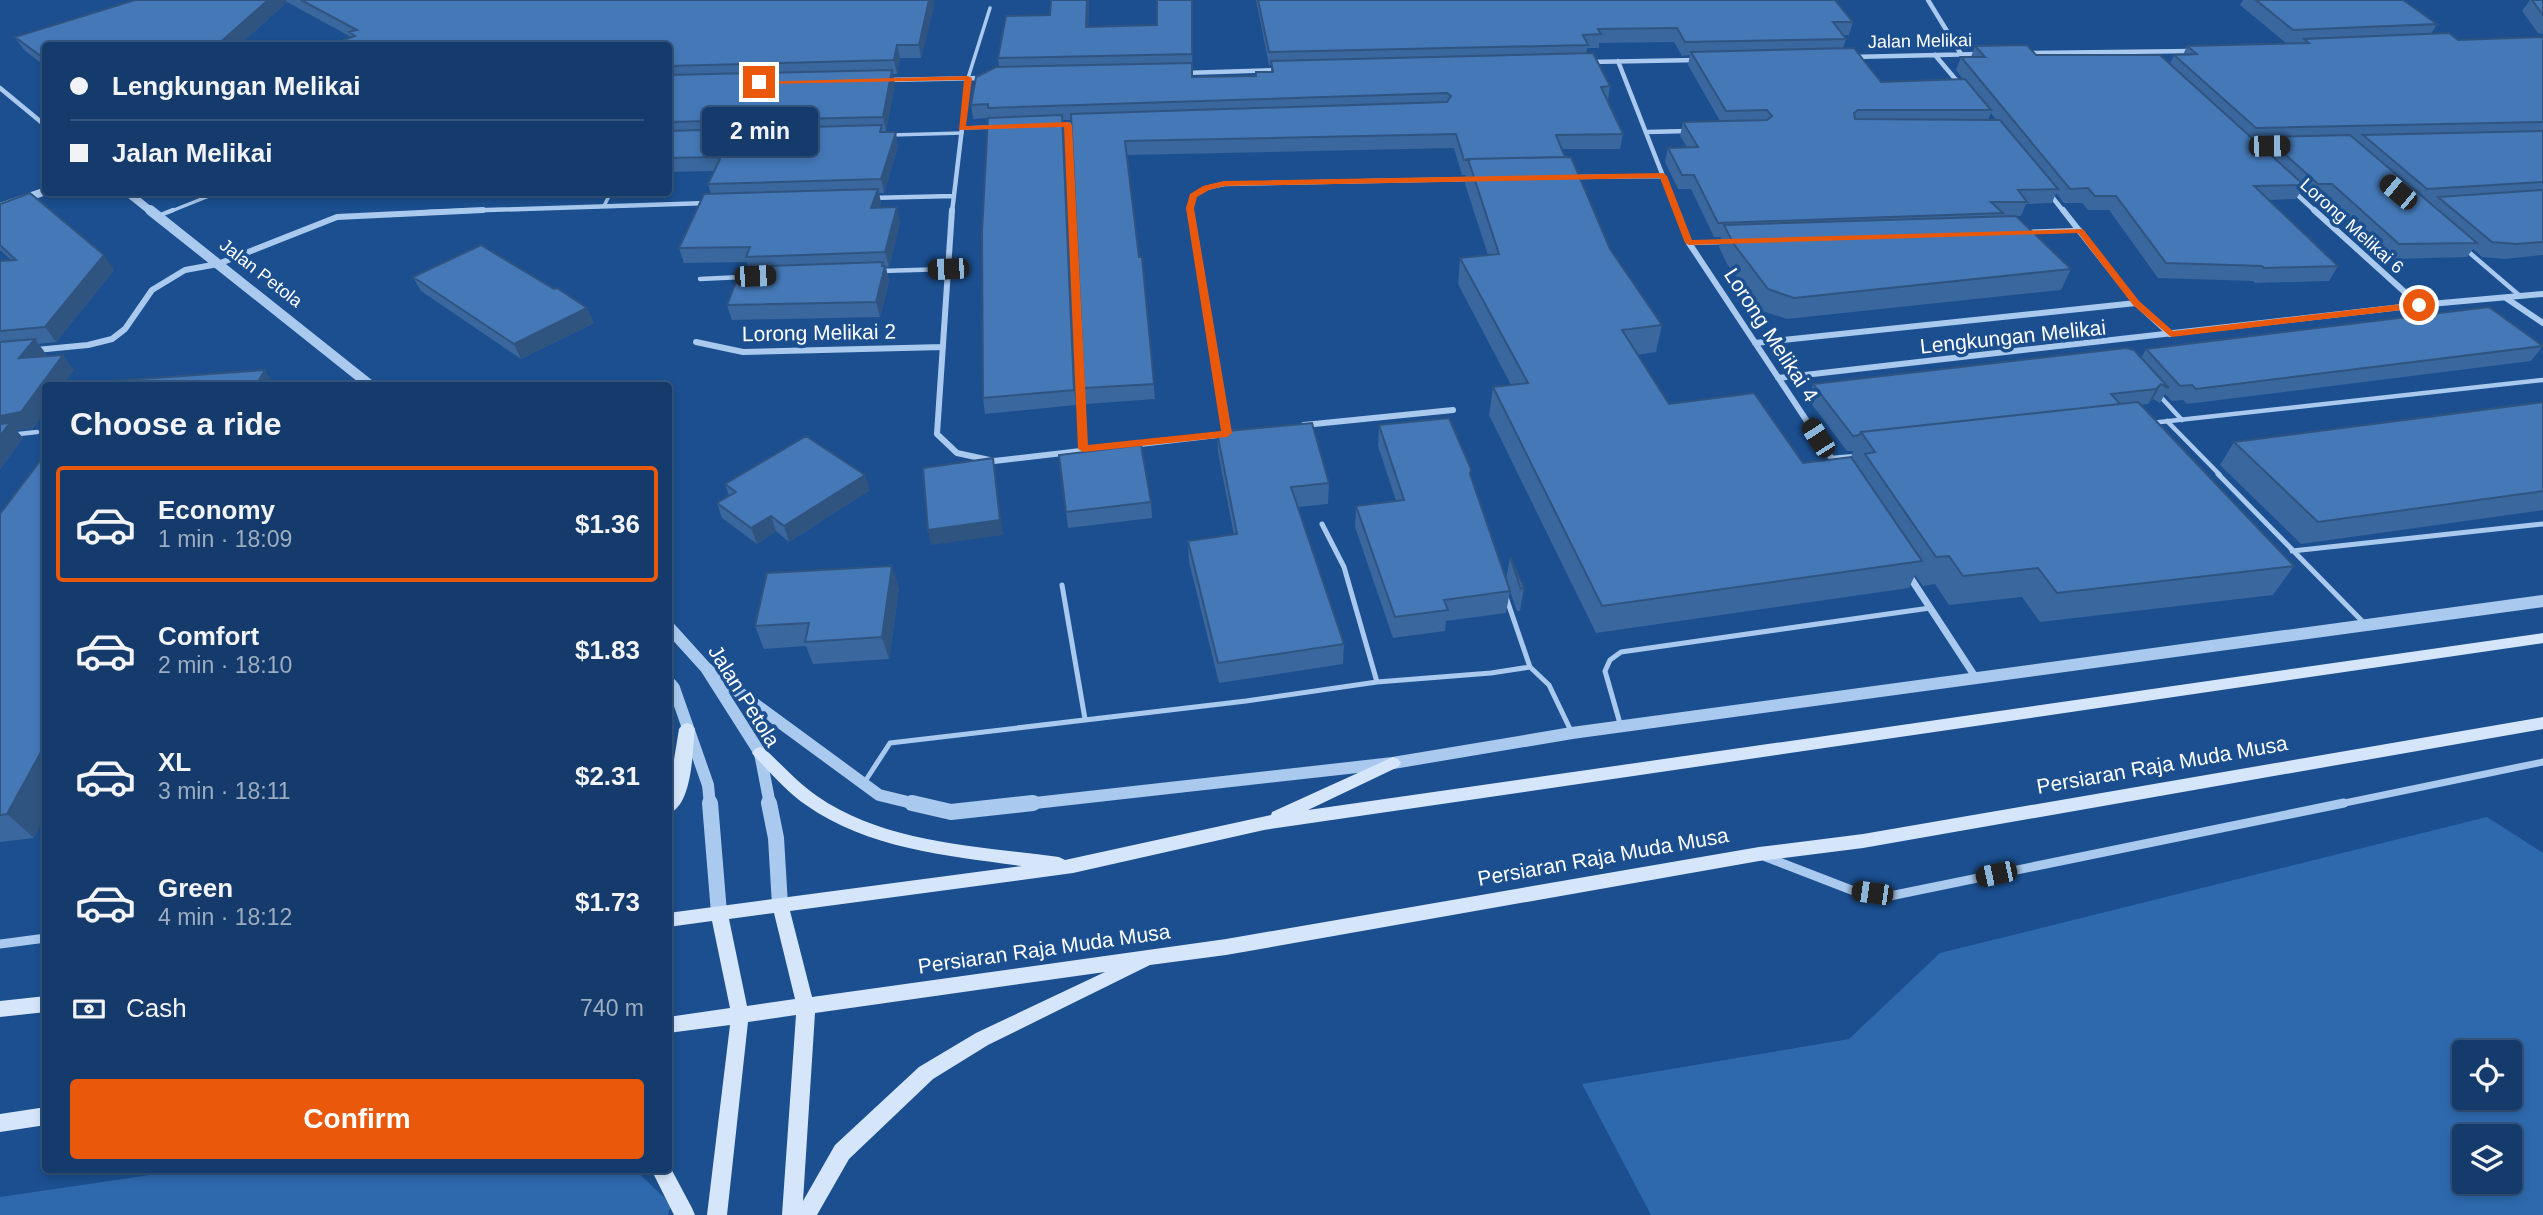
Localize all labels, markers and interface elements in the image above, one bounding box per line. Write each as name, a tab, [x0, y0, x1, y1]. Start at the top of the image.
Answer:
street label: Jalan Melikai	[1868, 30, 1972, 52]
route end	[743, 66, 775, 98]
text: Lengkungan Melikai	[112, 71, 361, 101]
callout: 2 min	[701, 106, 817, 156]
text: 2 min	[730, 118, 790, 144]
car	[2248, 135, 2291, 157]
text: Jalan Melikai	[112, 138, 272, 168]
car	[2376, 170, 2421, 214]
street label: Lorong Melikai 6	[2296, 174, 2408, 278]
street label: Jalan Petola	[216, 235, 307, 312]
car	[927, 258, 970, 280]
street label: Lorong Melikai 4	[1720, 264, 1823, 406]
car	[734, 265, 777, 287]
route start	[2403, 289, 2435, 321]
street label: Lengkungan Melikai	[1919, 315, 2107, 358]
street label: Lorong Melikai 2	[742, 320, 896, 345]
text: Choose a ride	[70, 406, 282, 442]
car	[1798, 415, 1839, 461]
icon: car	[74, 493, 137, 556]
text: Economy	[158, 495, 275, 525]
text: $1.36	[575, 509, 640, 539]
text: 1 min · 18:09	[158, 526, 292, 552]
icon: car	[74, 619, 137, 682]
text: Comfort	[158, 621, 259, 651]
text: $1.83	[575, 635, 640, 665]
street label: Jalan Petola	[704, 641, 785, 751]
text: 2 min · 18:10	[158, 652, 292, 678]
street label: Persiaran Raja Muda Musa	[2035, 731, 2290, 798]
icon: car	[74, 745, 137, 808]
text: XL	[158, 747, 191, 777]
text: $2.31	[575, 761, 640, 791]
text: 3 min · 18:11	[158, 778, 291, 804]
street label: Persiaran Raja Muda Musa	[1476, 823, 1731, 890]
car	[1974, 859, 2019, 889]
icon: car	[74, 871, 137, 934]
text: Green	[158, 873, 233, 903]
car	[1850, 880, 1895, 906]
text: $1.73	[575, 887, 640, 917]
text: 4 min · 18:12	[158, 904, 292, 930]
street label: Persiaran Raja Muda Musa	[916, 919, 1172, 978]
icon: cash	[70, 990, 108, 1028]
text: Cash	[126, 993, 187, 1023]
text: 740 m	[580, 995, 644, 1021]
map controls	[2452, 1040, 2522, 1194]
button: locate	[2452, 1040, 2522, 1110]
button: Confirm	[70, 1079, 644, 1159]
button: layers	[2452, 1124, 2522, 1194]

